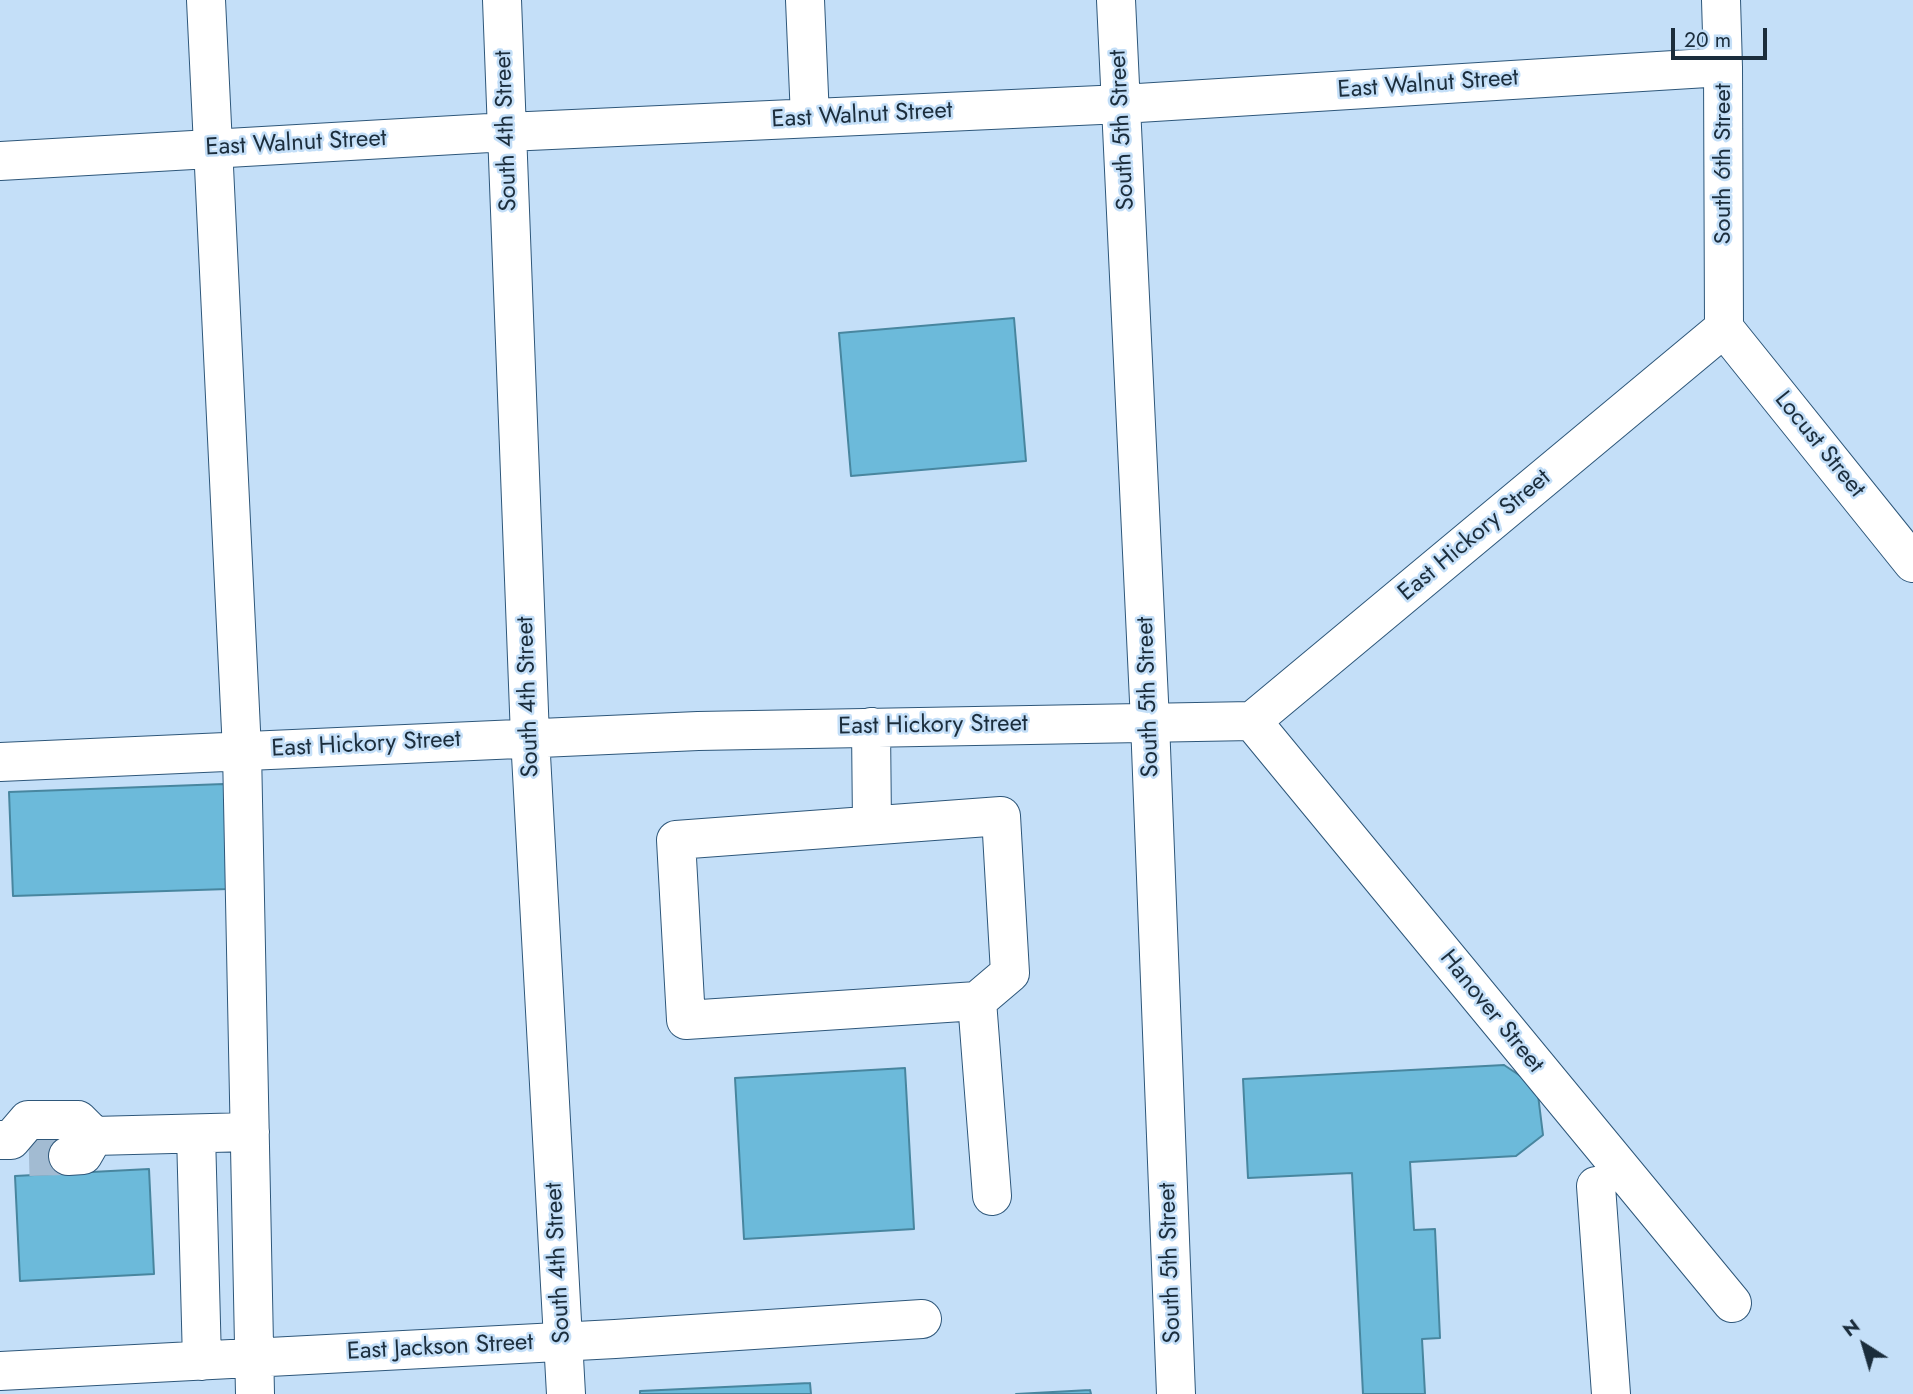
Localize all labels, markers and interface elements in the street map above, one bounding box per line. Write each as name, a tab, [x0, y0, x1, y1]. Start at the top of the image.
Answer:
scale bar	[1675, 14, 1771, 58]
text: 20 m	[1684, 25, 1731, 55]
street label: South 5th Street	[1104, 49, 1142, 211]
street label: South 4th Street	[490, 50, 524, 212]
street label: East Walnut Street	[1337, 64, 1519, 106]
street label: South 6th Street	[1710, 83, 1738, 245]
street label: East Walnut Street	[771, 97, 953, 135]
street label: East Walnut Street	[205, 125, 387, 163]
street label: Locust Street	[1768, 386, 1870, 504]
street label: East Hickory Street	[1393, 464, 1557, 608]
street label: South 4th Street	[512, 616, 546, 778]
street label: South 5th Street	[1132, 616, 1166, 778]
street label: East Hickory Street	[838, 710, 1028, 742]
street label: East Hickory Street	[271, 726, 461, 764]
street label: Hanover Street	[1433, 945, 1549, 1079]
street label: South 4th Street	[540, 1182, 578, 1344]
street label: South 5th Street	[1154, 1182, 1188, 1344]
north arrow	[1829, 1310, 1899, 1380]
text: N	[1837, 1313, 1865, 1343]
street label: East Jackson Street	[346, 1329, 534, 1367]

